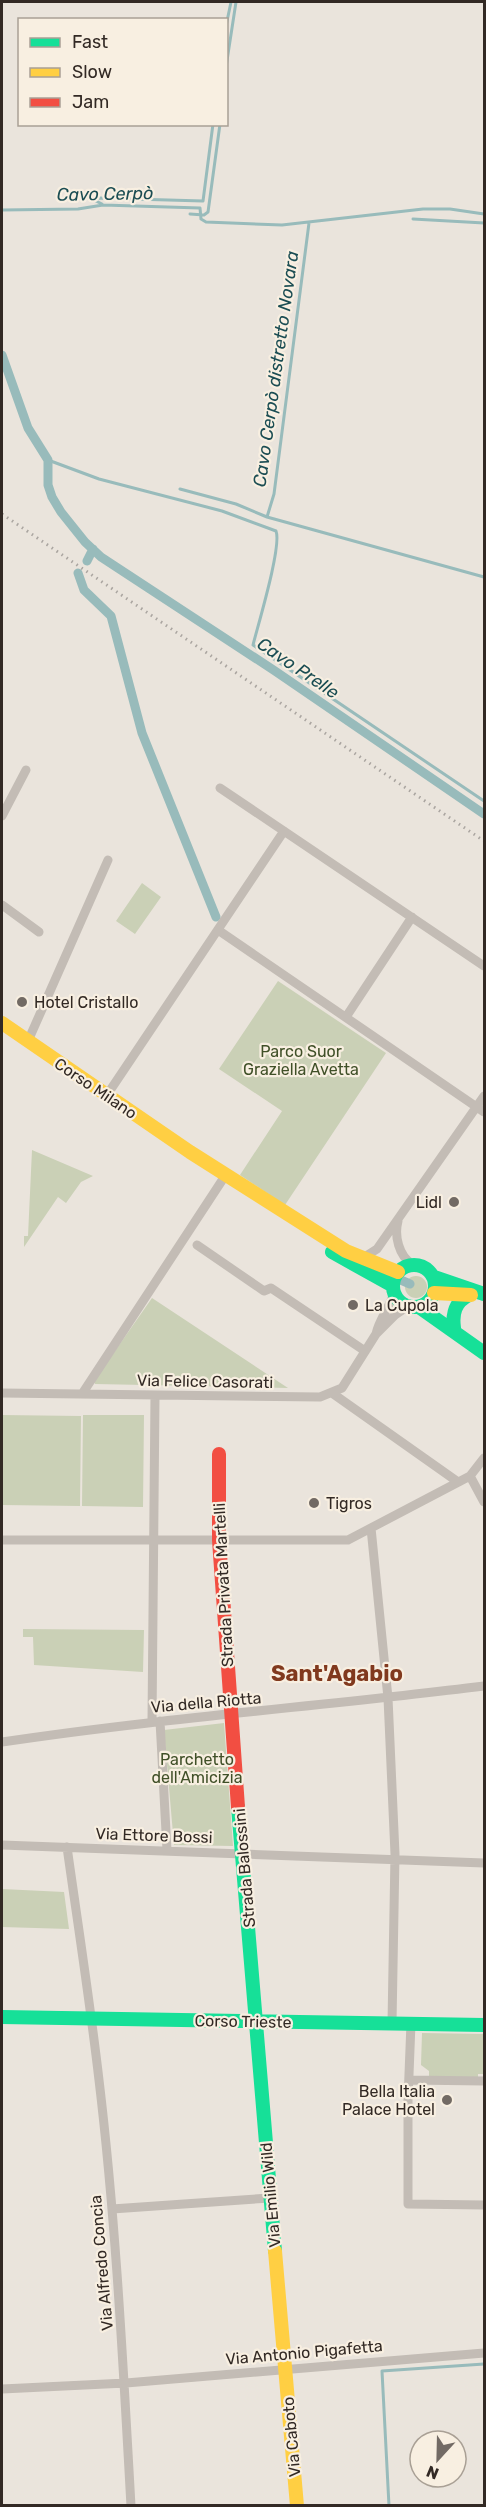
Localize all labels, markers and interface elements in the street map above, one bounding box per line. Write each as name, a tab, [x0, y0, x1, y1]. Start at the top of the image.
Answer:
legend	[18, 18, 228, 126]
text: Fast	[72, 31, 108, 53]
text: Slow	[72, 61, 112, 83]
text: Jam	[72, 91, 109, 113]
water label: Cavo Cerpò	[56, 182, 154, 206]
water label: Cavo Cerpò distretto Novara	[249, 249, 304, 488]
water label: Cavo Prelle	[253, 633, 343, 703]
place label: Hotel Cristallo	[34, 993, 138, 1012]
marker: Hotel Cristallo	[15, 995, 29, 1009]
park label: Parco Suor Graziella Avetta	[243, 1042, 359, 1079]
street label: Corso Milano	[51, 1054, 141, 1123]
place label: Lidl	[416, 1193, 442, 1212]
marker: Lidl	[447, 1195, 461, 1209]
place label: La Cupola	[365, 1296, 439, 1315]
marker: La Cupola	[346, 1298, 360, 1312]
street label: Via Felice Casorati	[137, 1371, 273, 1392]
place label: Tigros	[326, 1494, 372, 1513]
marker: Tigros	[307, 1496, 321, 1510]
street label: Strada Privata Martelli	[210, 1502, 237, 1667]
district label: Sant'Agabio	[271, 1660, 403, 1687]
street label: Via della Riotta	[150, 1688, 262, 1717]
park label: Parchetto dell'Amicizia	[151, 1750, 243, 1787]
street label: Strada Balossini	[230, 1808, 259, 1928]
street label: Via Ettore Bossi	[95, 1824, 213, 1847]
street label: Corso Trieste	[194, 2011, 292, 2032]
place label: Bella Italia Palace Hotel	[342, 2082, 435, 2119]
marker: Bella Italia Palace Hotel	[440, 2093, 454, 2107]
street label: Via Emilio Wild	[256, 2142, 285, 2248]
street label: Via Alfredo Concia	[86, 2194, 117, 2332]
street label: Via Antonio Pigafetta	[225, 2336, 383, 2369]
street label: Via Caboto	[279, 2396, 304, 2478]
north arrow	[408, 2429, 468, 2489]
text: N	[424, 2461, 441, 2483]

